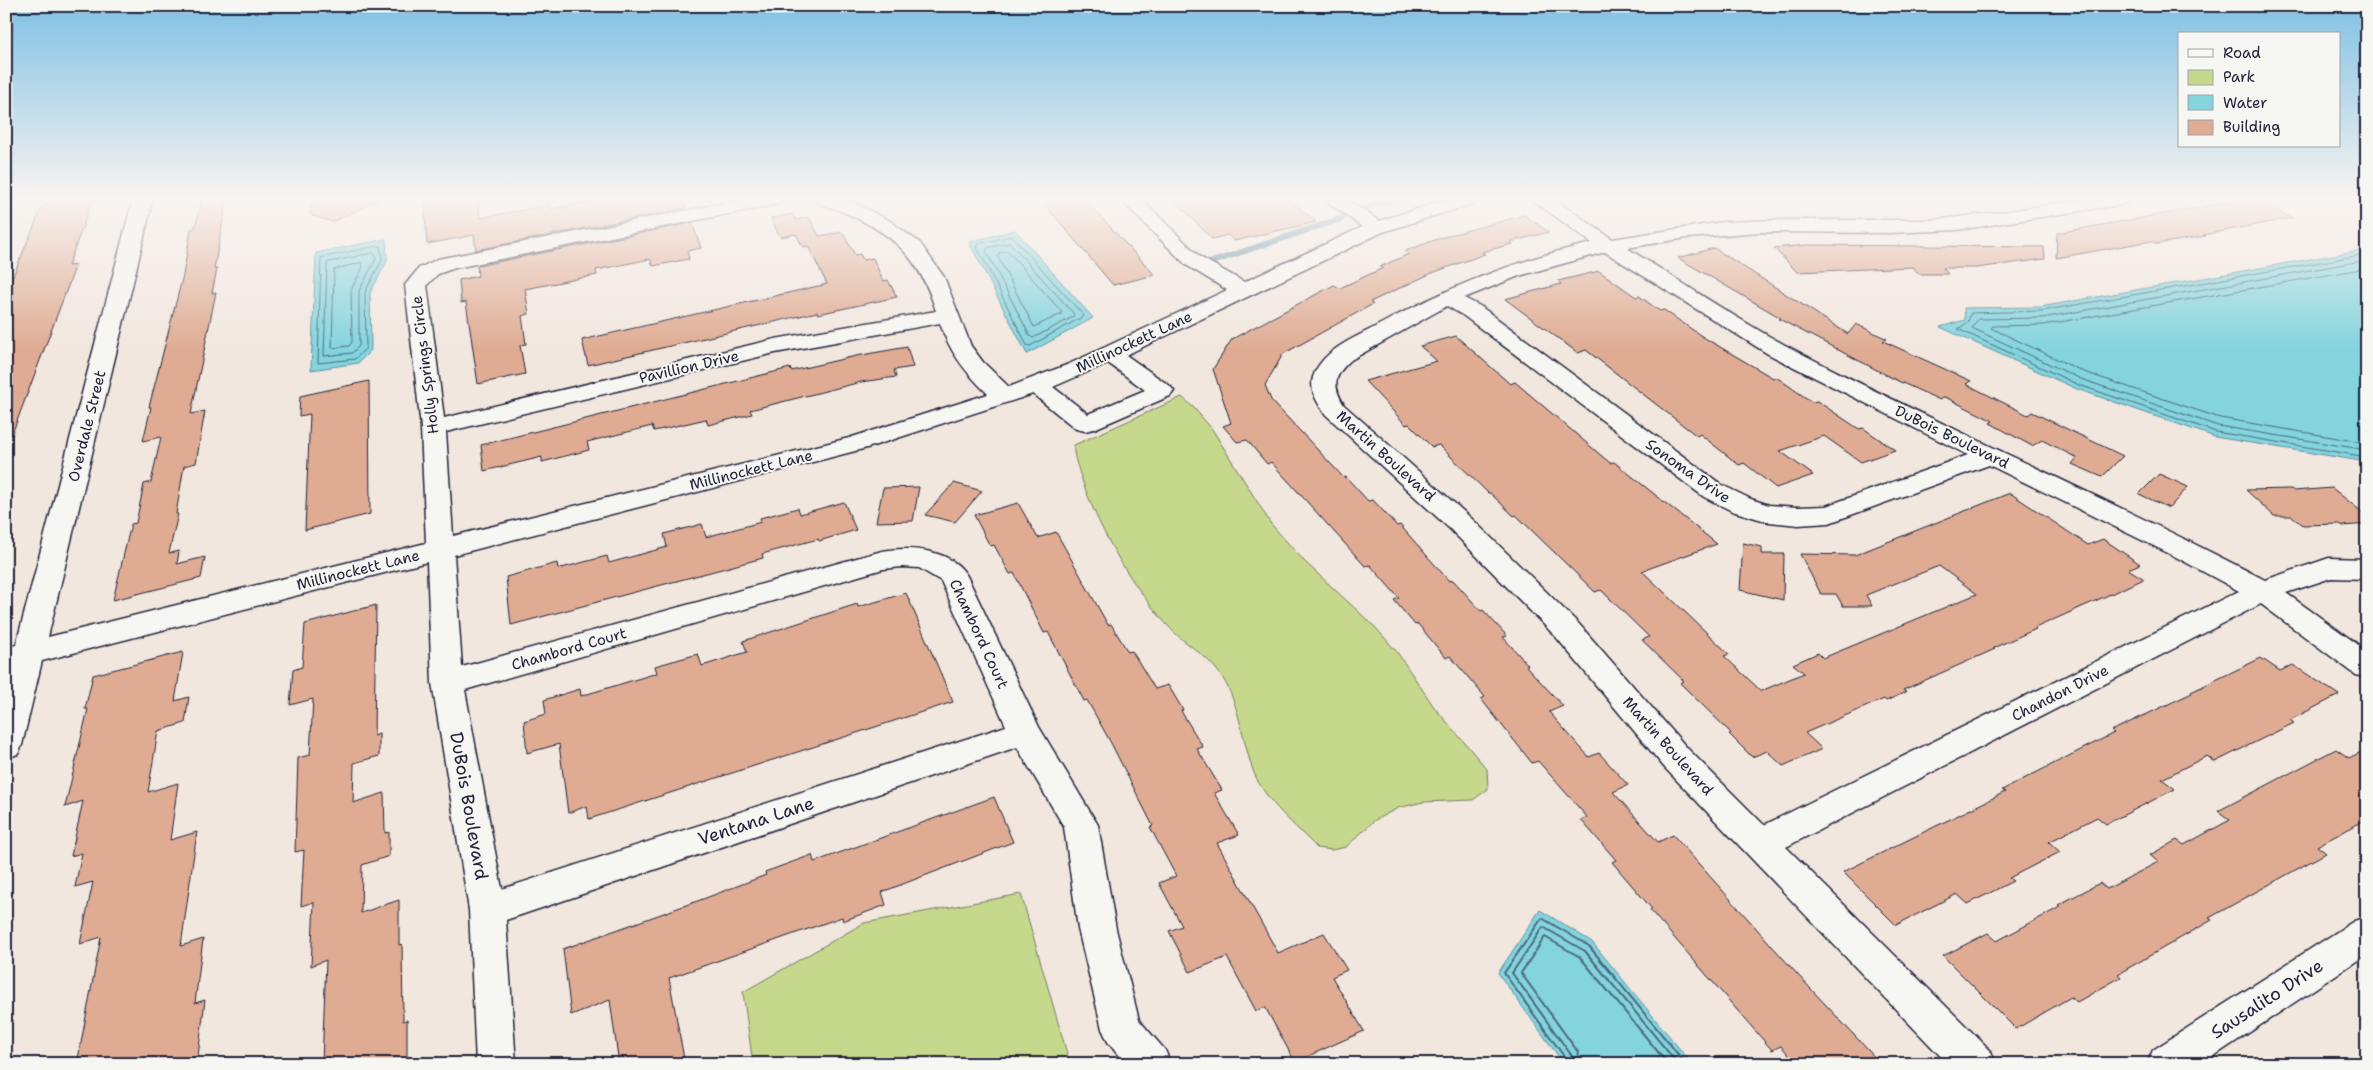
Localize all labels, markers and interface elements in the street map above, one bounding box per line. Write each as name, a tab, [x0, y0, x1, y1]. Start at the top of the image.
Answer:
legend	[2178, 32, 2340, 148]
text: Road	[2223, 43, 2261, 63]
text: Park	[2223, 67, 2255, 87]
text: Water	[2223, 93, 2267, 113]
text: Building	[2223, 117, 2280, 137]
street label: Holly Springs Circle	[407, 295, 443, 435]
street label: Millinockett Lane	[1073, 306, 1195, 378]
street label: Pavillion Drive	[637, 346, 741, 388]
street label: Overdale Street	[63, 368, 111, 484]
street label: DuBois Boulevard	[1892, 401, 2013, 474]
street label: Martin Boulevard	[1332, 406, 1440, 506]
street label: Sonoma Drive	[1642, 434, 1734, 508]
street label: Millinockett Lane	[687, 445, 815, 495]
street label: Millinockett Lane	[294, 545, 422, 595]
street label: Chambord Court	[945, 576, 1013, 692]
street label: Chambord Court	[509, 623, 629, 675]
street label: Chandon Drive	[2008, 660, 2112, 726]
street label: Martin Boulevard	[1618, 692, 1718, 800]
street label: DuBois Boulevard	[444, 730, 494, 882]
street label: Ventana Lane	[695, 791, 817, 851]
street label: Sausalito Drive	[2206, 954, 2328, 1044]

